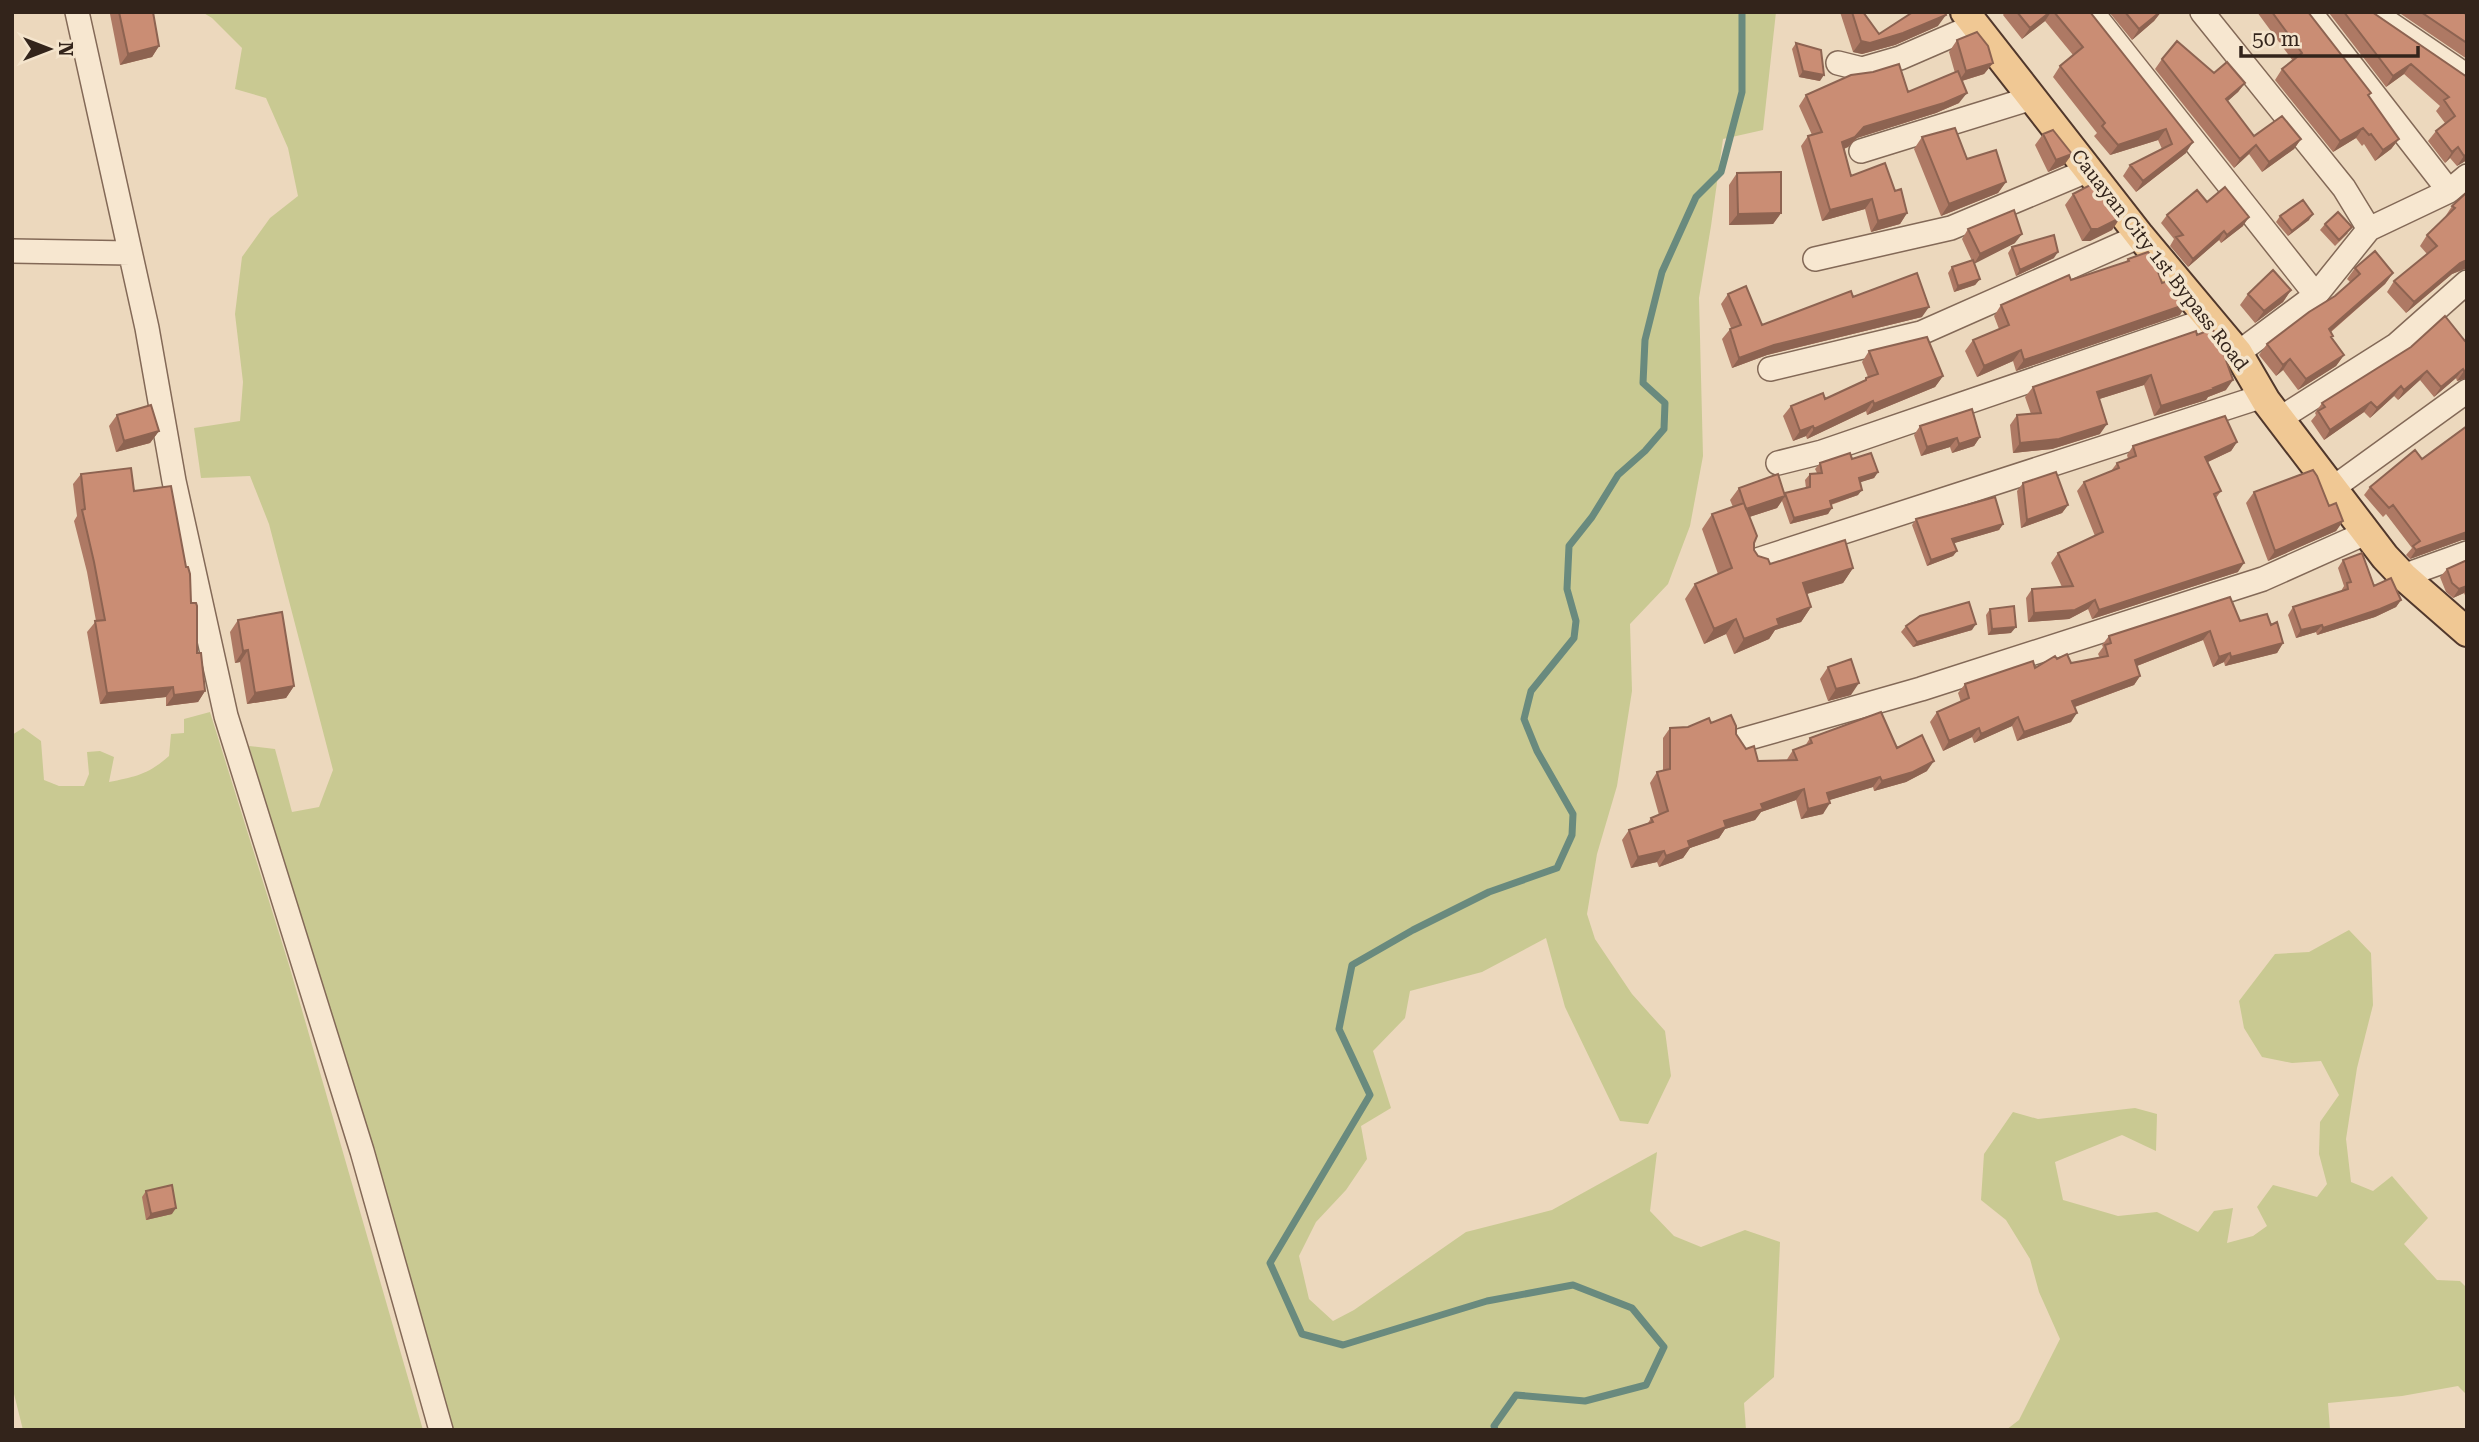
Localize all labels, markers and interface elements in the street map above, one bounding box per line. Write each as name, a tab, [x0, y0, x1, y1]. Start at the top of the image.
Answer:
north arrow	[14, 14, 84, 84]
scale bar	[2241, 14, 2418, 58]
text: 50 m	[2252, 27, 2300, 51]
text: N	[54, 42, 77, 57]
street label: Cauayan City 1st Bypass Road	[2066, 145, 2254, 375]

